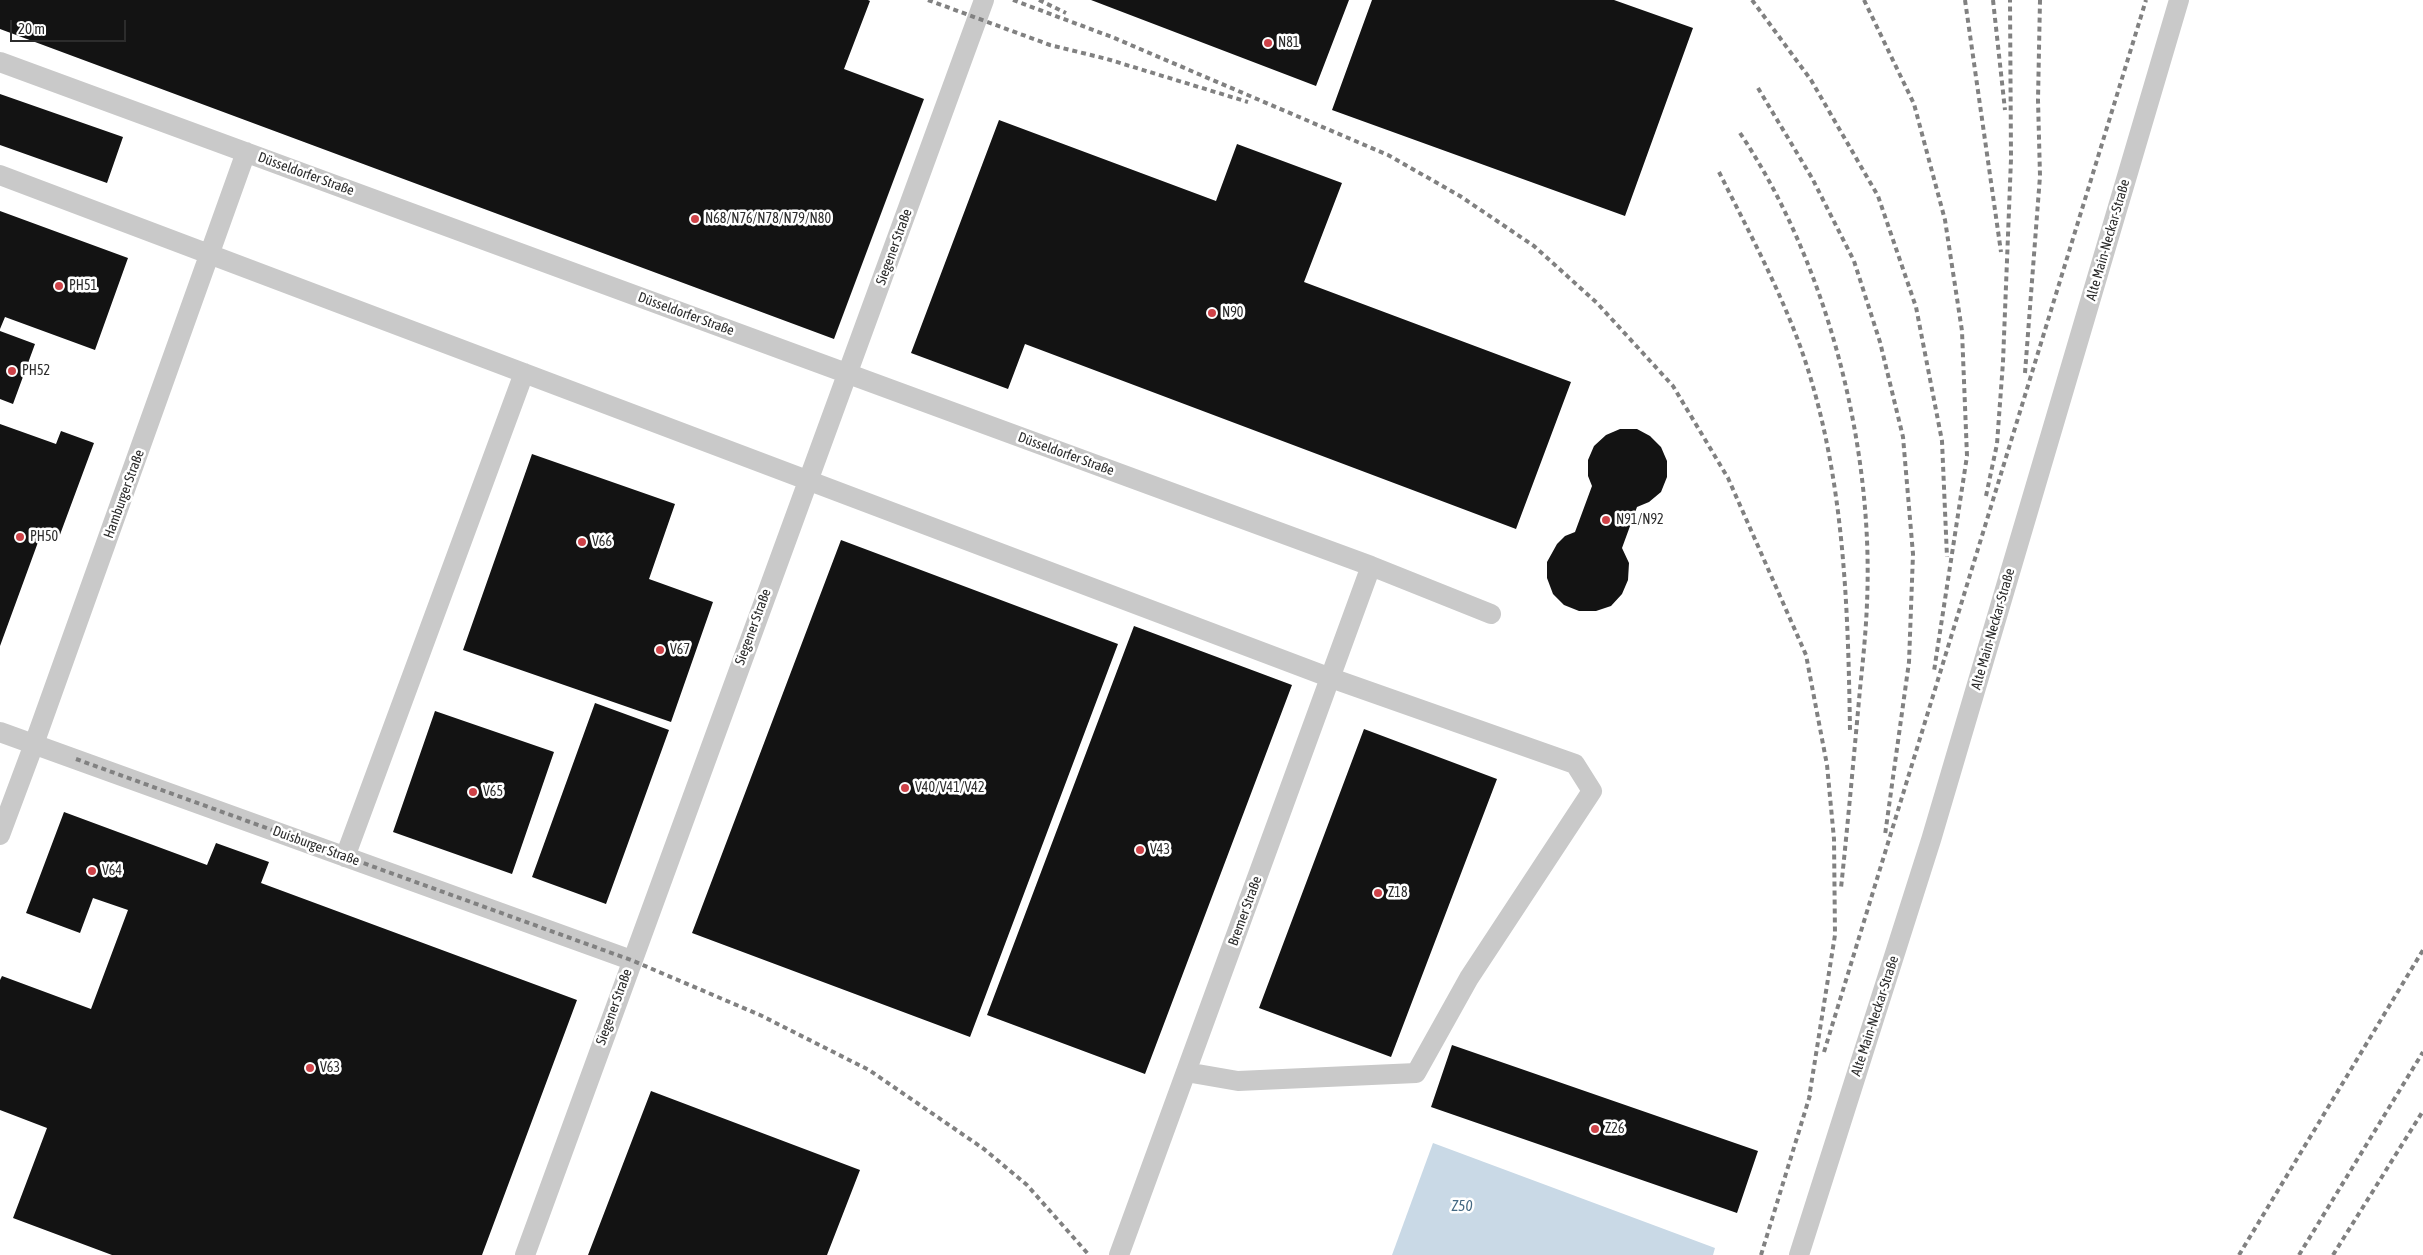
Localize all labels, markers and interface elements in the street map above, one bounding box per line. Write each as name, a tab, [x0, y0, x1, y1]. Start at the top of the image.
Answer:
scale bar	[12, 10, 129, 42]
text: 20 m	[18, 20, 45, 37]
place label: N81	[1278, 35, 1299, 51]
marker: N81	[1262, 37, 1274, 49]
street label: Düsseldorfer Straße	[256, 149, 356, 199]
street label: Alte Main-Neckar-Straße	[2083, 177, 2133, 303]
street label: Siegener Straße	[872, 207, 916, 287]
place label: N68/N76/N78/N79/N80	[705, 211, 831, 227]
marker: N68/N76/N78/N79/N80	[689, 213, 701, 225]
place label: PH51	[69, 278, 97, 294]
marker: PH51	[53, 280, 65, 292]
street label: Düsseldorfer Straße	[636, 289, 736, 339]
place label: N90	[1222, 305, 1243, 321]
marker: N90	[1206, 307, 1218, 319]
place label: PH52	[22, 363, 50, 379]
marker: PH52	[6, 365, 18, 377]
street label: Düsseldorfer Straße	[1016, 429, 1116, 479]
street label: Hamburger Straße	[100, 447, 148, 541]
place label: N91/N92	[1616, 512, 1664, 528]
marker: N91/N92	[1600, 514, 1612, 526]
place label: PH50	[30, 529, 58, 545]
marker: PH50	[14, 531, 26, 543]
place label: V66	[592, 534, 612, 550]
marker: V66	[576, 536, 588, 548]
street label: Alte Main-Neckar-Straße	[1968, 566, 2018, 692]
street label: Siegener Straße	[731, 587, 775, 667]
place label: V67	[670, 642, 690, 658]
marker: V67	[654, 644, 666, 656]
place label: V40/V41/V42	[915, 780, 985, 796]
marker: V40/V41/V42	[899, 782, 911, 794]
place label: V65	[483, 784, 503, 800]
marker: V65	[467, 786, 479, 798]
street label: Duisburger Straße	[270, 823, 362, 869]
place label: V43	[1150, 842, 1170, 858]
marker: V43	[1134, 844, 1146, 856]
place label: V64	[102, 863, 122, 879]
marker: V64	[86, 865, 98, 877]
street label: Bremer Straße	[1225, 874, 1265, 948]
place label: Z18	[1388, 885, 1407, 901]
marker: Z18	[1372, 887, 1384, 899]
street label: Alte Main-Neckar-Straße	[1848, 954, 1902, 1078]
street label: Siegener Straße	[592, 967, 636, 1047]
place label: V63	[320, 1060, 340, 1076]
marker: V63	[304, 1062, 316, 1074]
place label: Z26	[1605, 1121, 1624, 1137]
marker: Z26	[1589, 1123, 1601, 1135]
water label: Z50	[1452, 1197, 1472, 1215]

